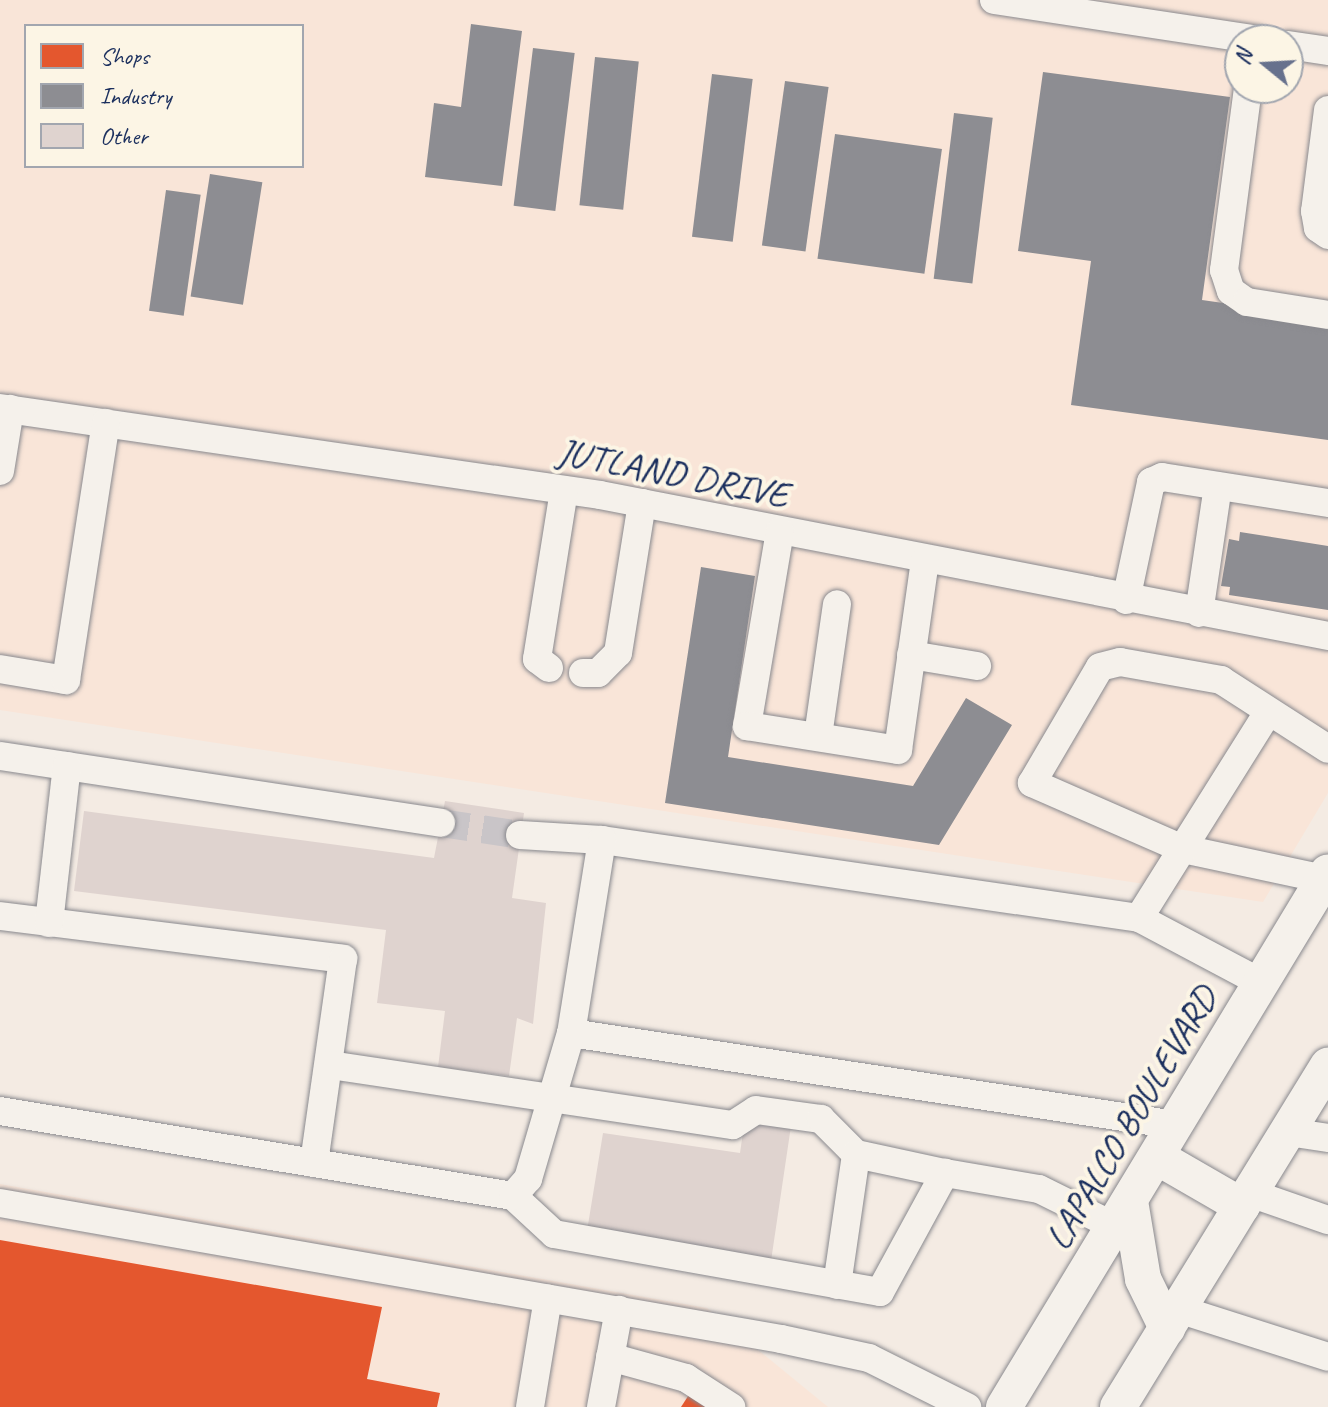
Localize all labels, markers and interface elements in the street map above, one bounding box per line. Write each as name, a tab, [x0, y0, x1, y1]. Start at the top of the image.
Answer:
legend	[24, 24, 304, 168]
north arrow	[1224, 24, 1304, 104]
text: Shops	[100, 41, 149, 71]
text: N	[1228, 46, 1258, 68]
text: Industry	[100, 81, 171, 111]
text: Other	[100, 121, 148, 151]
street label: JUTLAND DRIVE	[554, 428, 792, 518]
street label: LAPALCO BOULEVARD	[1034, 977, 1228, 1259]

